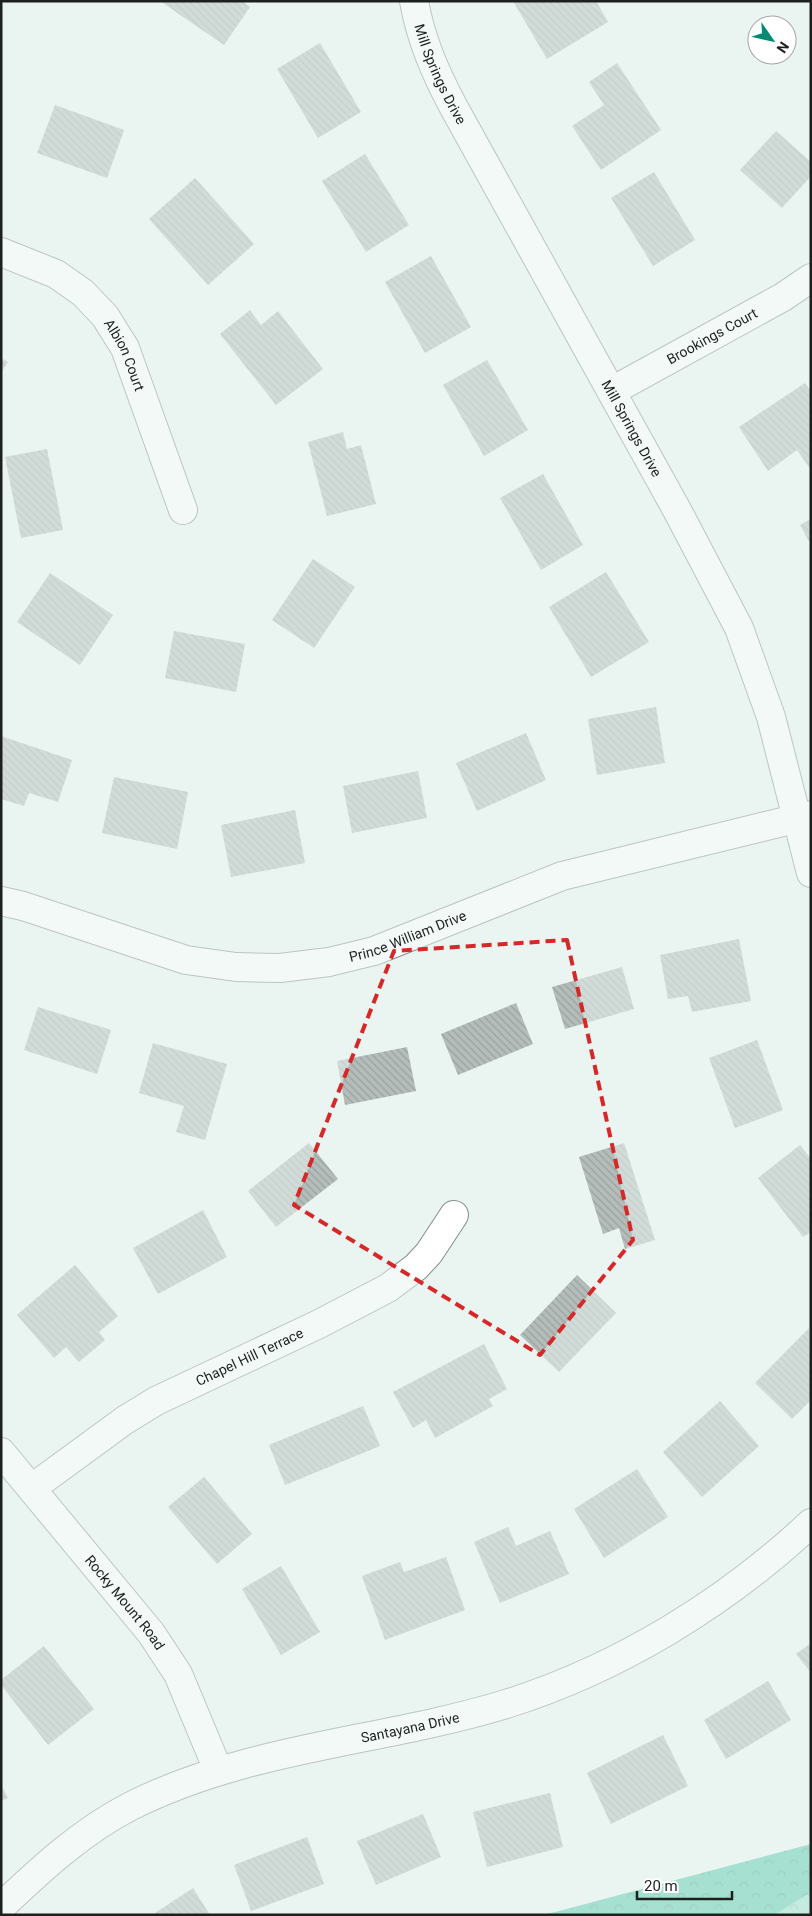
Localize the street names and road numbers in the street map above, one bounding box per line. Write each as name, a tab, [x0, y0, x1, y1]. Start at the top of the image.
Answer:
street label: Mill Springs Drive	[411, 22, 469, 127]
street label: Brookings Court	[664, 305, 760, 367]
street label: Albion Court	[101, 316, 148, 393]
street label: Mill Springs Drive	[599, 377, 665, 479]
street label: Prince William Drive	[347, 907, 468, 965]
street label: Chapel Hill Terrace	[193, 1325, 306, 1389]
street label: Rocky Mount Road	[82, 1552, 168, 1653]
street label: Santayana Drive	[359, 1709, 461, 1746]

